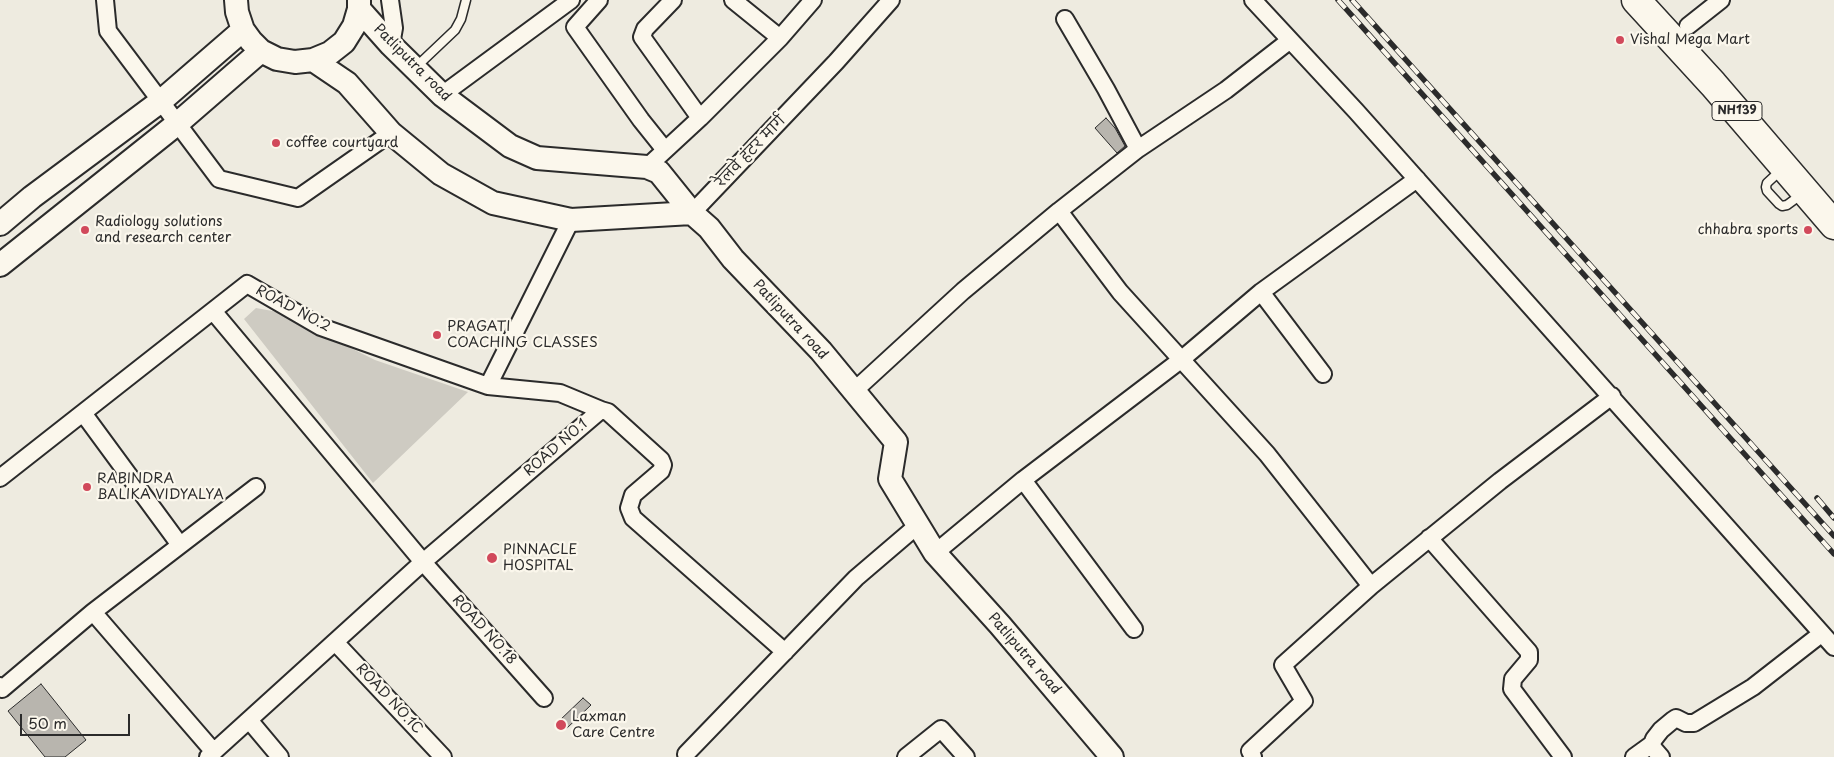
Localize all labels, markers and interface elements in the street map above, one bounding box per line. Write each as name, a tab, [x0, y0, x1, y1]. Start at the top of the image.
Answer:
street label: Patliputra road	[370, 21, 454, 105]
place label: Vishal Mega Mart	[1630, 32, 1750, 48]
marker: Vishal Mega Mart	[1614, 34, 1626, 46]
road number: NH139	[1712, 102, 1762, 120]
street label: रेलवे हंटर मार्ग	[713, 113, 789, 191]
place label: coffee courtyard	[286, 135, 398, 151]
marker: coffee courtyard	[270, 137, 282, 149]
place label: Radiology solutions and research center	[95, 214, 231, 246]
place label: chhabra sports	[1698, 222, 1798, 238]
marker: Radiology solutions and research center	[79, 224, 91, 236]
marker: chhabra sports	[1802, 224, 1814, 236]
street label: Patliputra road	[749, 277, 831, 363]
street label: ROAD NO.2	[253, 282, 333, 336]
place label: PRAGATI COACHING CLASSES	[447, 319, 598, 352]
marker: PRAGATI COACHING CLASSES	[431, 329, 443, 341]
street label: ROAD NO.1	[521, 416, 591, 480]
place label: RABINDRA BALIKA VIDYALYA	[97, 471, 224, 504]
marker: RABINDRA BALIKA VIDYALYA	[81, 481, 93, 493]
place label: PINNACLE HOSPITAL	[503, 542, 577, 574]
marker: PINNACLE HOSPITAL	[485, 551, 499, 565]
street label: ROAD NO.18	[448, 592, 520, 668]
street label: Patliputra road	[984, 610, 1064, 698]
street label: ROAD NO.1C	[352, 660, 426, 738]
scale bar	[22, 704, 132, 736]
place label: Laxman Care Centre	[572, 709, 655, 742]
text: 50 m	[28, 711, 67, 734]
marker: Laxman Care Centre	[554, 718, 568, 732]

